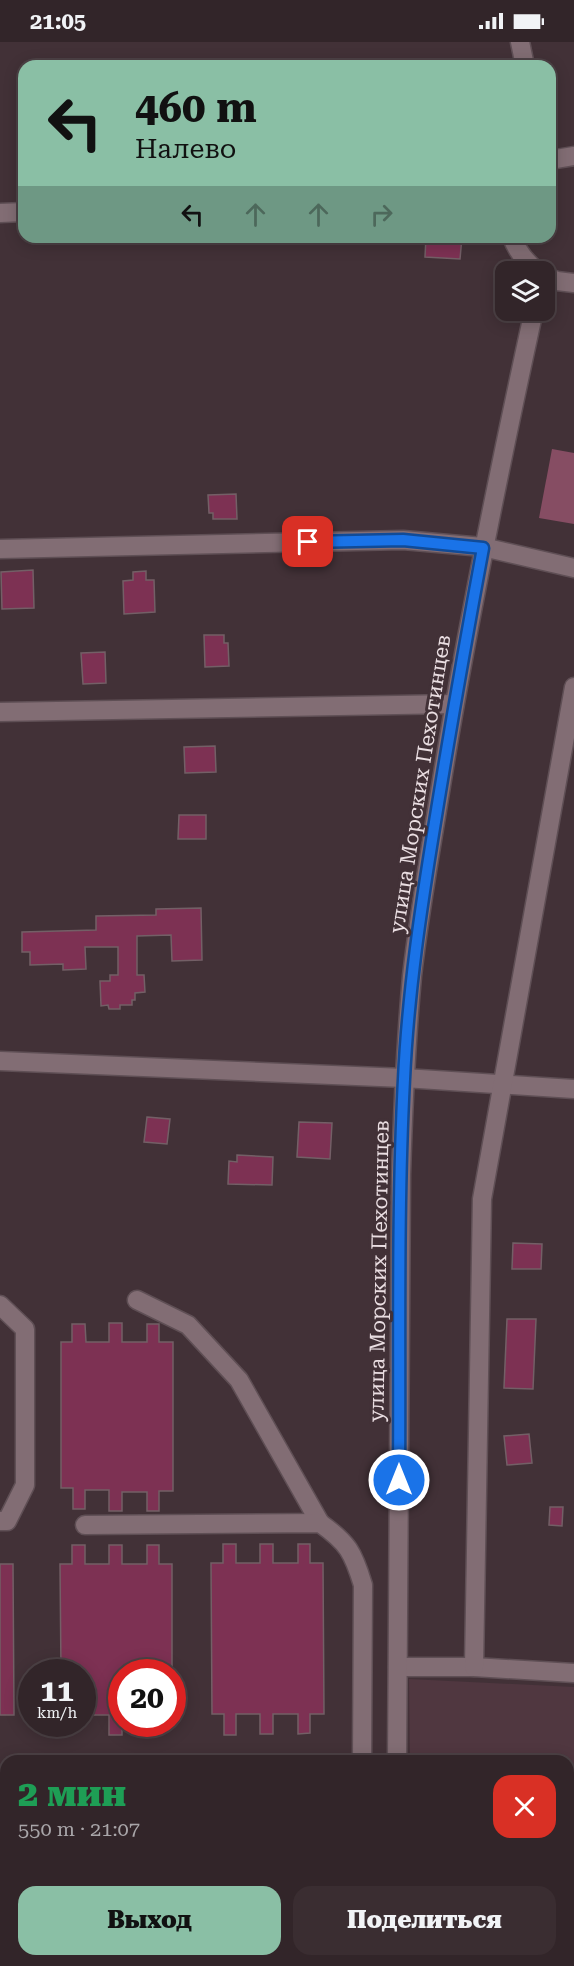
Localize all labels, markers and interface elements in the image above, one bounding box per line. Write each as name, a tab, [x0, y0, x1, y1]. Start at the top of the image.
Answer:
text: 21:05	[30, 9, 86, 34]
text: 460 m	[135, 83, 257, 132]
icon: left	[36, 84, 114, 162]
text: Налево	[135, 133, 236, 165]
icon: left	[176, 198, 209, 231]
icon: ahead	[239, 198, 272, 231]
icon: ahead	[302, 198, 335, 231]
icon: right	[365, 198, 398, 231]
map controls	[495, 261, 555, 321]
button: layers	[495, 261, 555, 321]
pin	[282, 516, 333, 567]
icon: arrive	[291, 525, 324, 558]
street label: улица Морских Пехотинцев	[385, 633, 455, 935]
street label: улица Морских Пехотинцев	[364, 1120, 394, 1422]
position arrow	[367, 1448, 431, 1512]
speed limit sign: 20	[108, 1659, 186, 1737]
text: 11	[40, 1673, 74, 1708]
text: km/h	[37, 1704, 77, 1722]
text: 2 мин	[18, 1773, 126, 1815]
button: close	[493, 1775, 556, 1838]
text: 550 m · 21:07	[18, 1817, 140, 1841]
button: Выход	[18, 1886, 281, 1955]
button: Поделиться	[293, 1886, 556, 1955]

